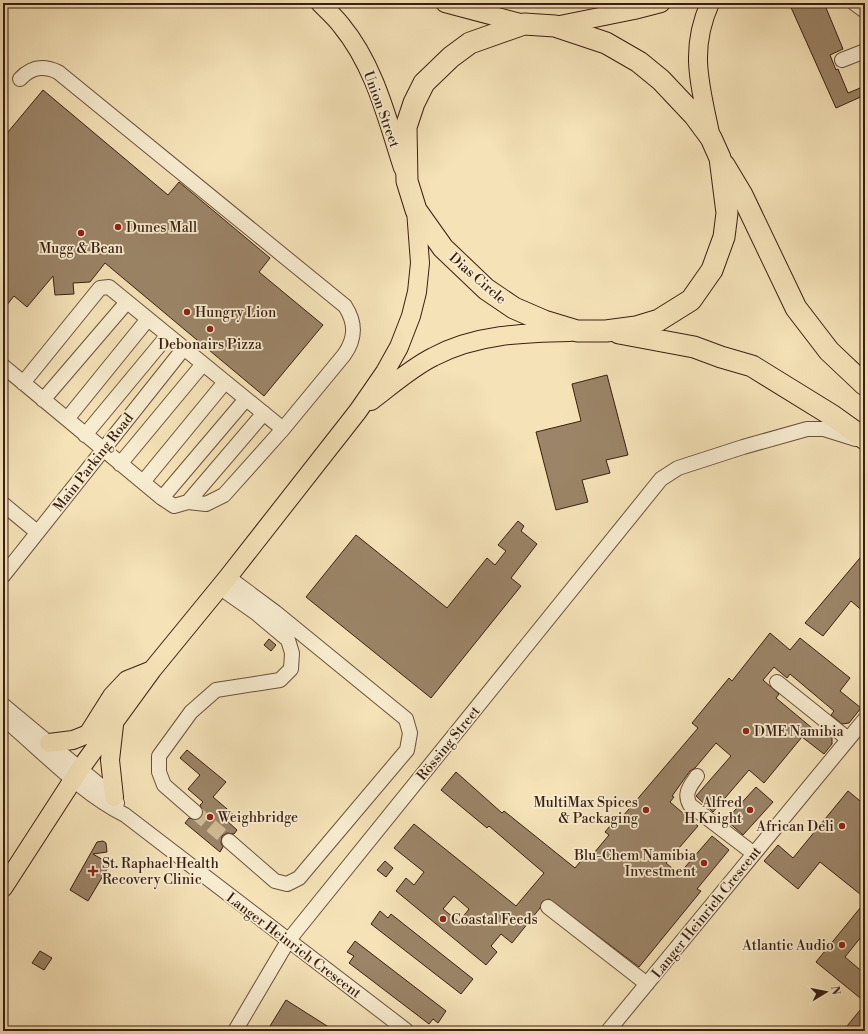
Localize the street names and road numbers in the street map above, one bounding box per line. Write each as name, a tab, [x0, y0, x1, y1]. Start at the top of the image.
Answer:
street label: Union Street	[359, 69, 403, 150]
street label: Dias Circle	[445, 249, 510, 308]
street label: Main Parking Road	[50, 410, 138, 515]
street label: Rössing Street	[413, 703, 484, 785]
street label: Langer Heinrich Crescent	[648, 843, 766, 982]
street label: Langer Heinrich Crescent	[222, 889, 364, 1002]

